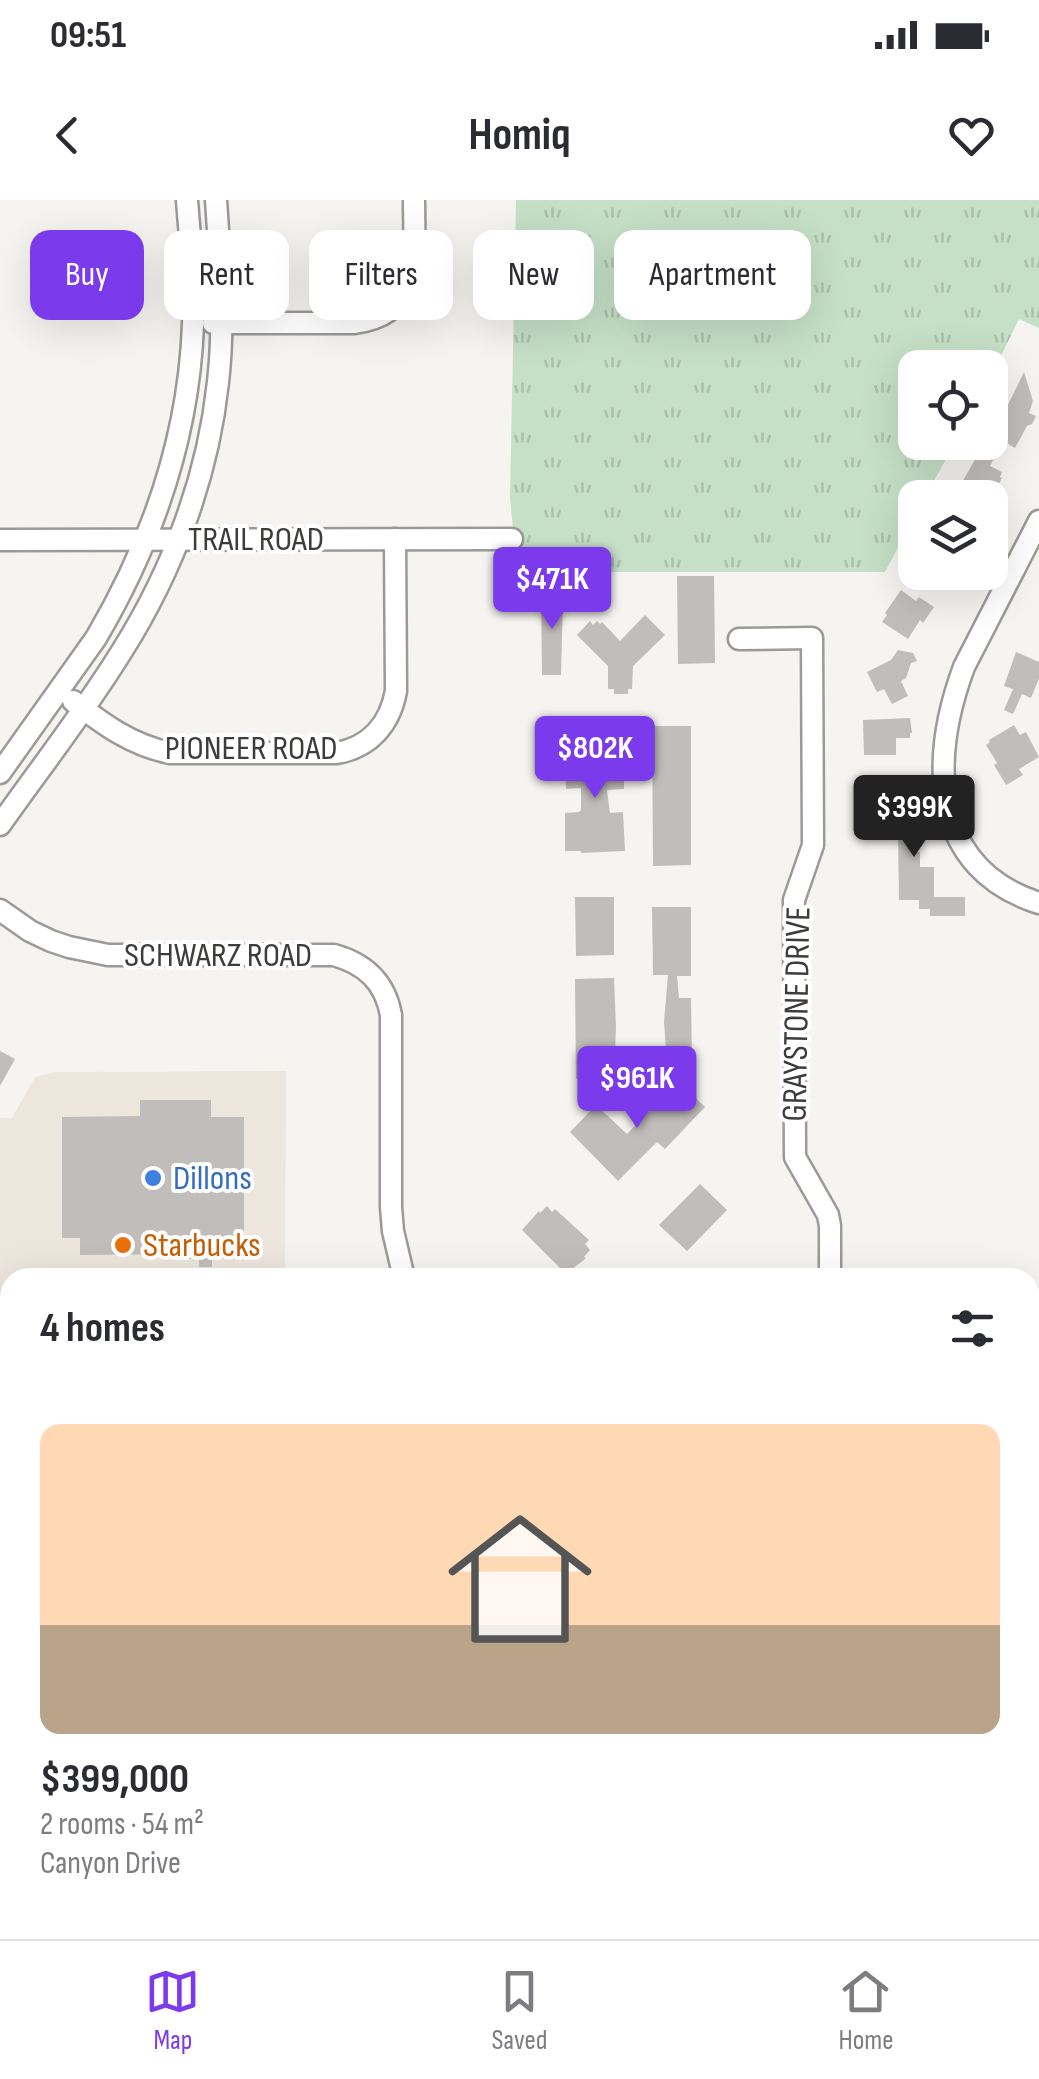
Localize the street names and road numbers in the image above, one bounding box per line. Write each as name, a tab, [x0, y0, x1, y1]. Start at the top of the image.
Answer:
street label: TRAIL ROAD	[188, 518, 324, 561]
street label: PIONEER ROAD	[165, 727, 337, 770]
street label: GRAYSTONE DRIVE	[774, 906, 820, 1122]
street label: SCHWARZ ROAD	[124, 934, 312, 977]

